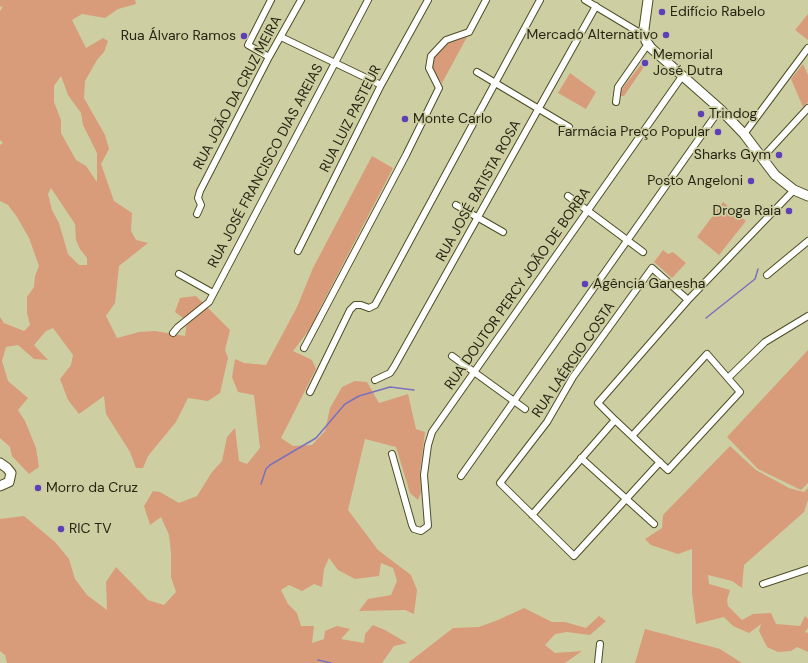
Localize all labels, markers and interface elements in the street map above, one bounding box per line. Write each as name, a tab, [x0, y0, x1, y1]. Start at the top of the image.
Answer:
place label: Edifício Rabelo	[670, 4, 765, 20]
marker: Edifício Rabelo	[657, 7, 667, 17]
street label: RUA JOÃO DA CRUZ MEIRA	[190, 13, 286, 173]
place label: Mercado Alternativo	[526, 27, 658, 43]
place label: Rua Álvaro Ramos	[121, 28, 236, 44]
marker: Mercado Alternativo	[661, 30, 671, 40]
marker: Rua Álvaro Ramos	[239, 31, 249, 41]
place label: Memorial José Dutra	[653, 47, 723, 80]
marker: Memorial José Dutra	[640, 58, 650, 68]
street label: RUA JOSÉ FRANCISCO DIAS AREIAS	[205, 61, 327, 271]
street label: RUA LUIZ PASTEUR	[317, 63, 385, 175]
place label: Trindog	[709, 106, 757, 122]
marker: Trindog	[696, 109, 706, 119]
place label: Monte Carlo	[413, 111, 492, 127]
marker: Monte Carlo	[400, 114, 410, 124]
street label: RUA JOSÉ BATISTA ROSA	[433, 117, 525, 265]
place label: Farmácia Preço Popular	[558, 124, 710, 140]
marker: Farmácia Preço Popular	[713, 127, 723, 137]
place label: Sharks Gym	[694, 147, 771, 163]
marker: Sharks Gym	[774, 150, 784, 160]
place label: Posto Angeloni	[647, 173, 743, 189]
marker: Posto Angeloni	[746, 176, 756, 186]
street label: RUA DOUTOR PERCY JOÃO DE BORBA	[442, 185, 594, 393]
place label: Droga Raia	[713, 203, 781, 219]
marker: Droga Raia	[784, 206, 794, 216]
place label: Agência Ganesha	[593, 276, 705, 292]
marker: Agência Ganesha	[580, 279, 590, 289]
street label: RUA LAÉRCIO COSTA	[529, 299, 619, 421]
place label: Morro da Cruz	[46, 480, 138, 496]
marker: Morro da Cruz	[33, 483, 43, 493]
place label: RIC TV	[69, 521, 112, 537]
marker: RIC TV	[56, 524, 66, 534]

